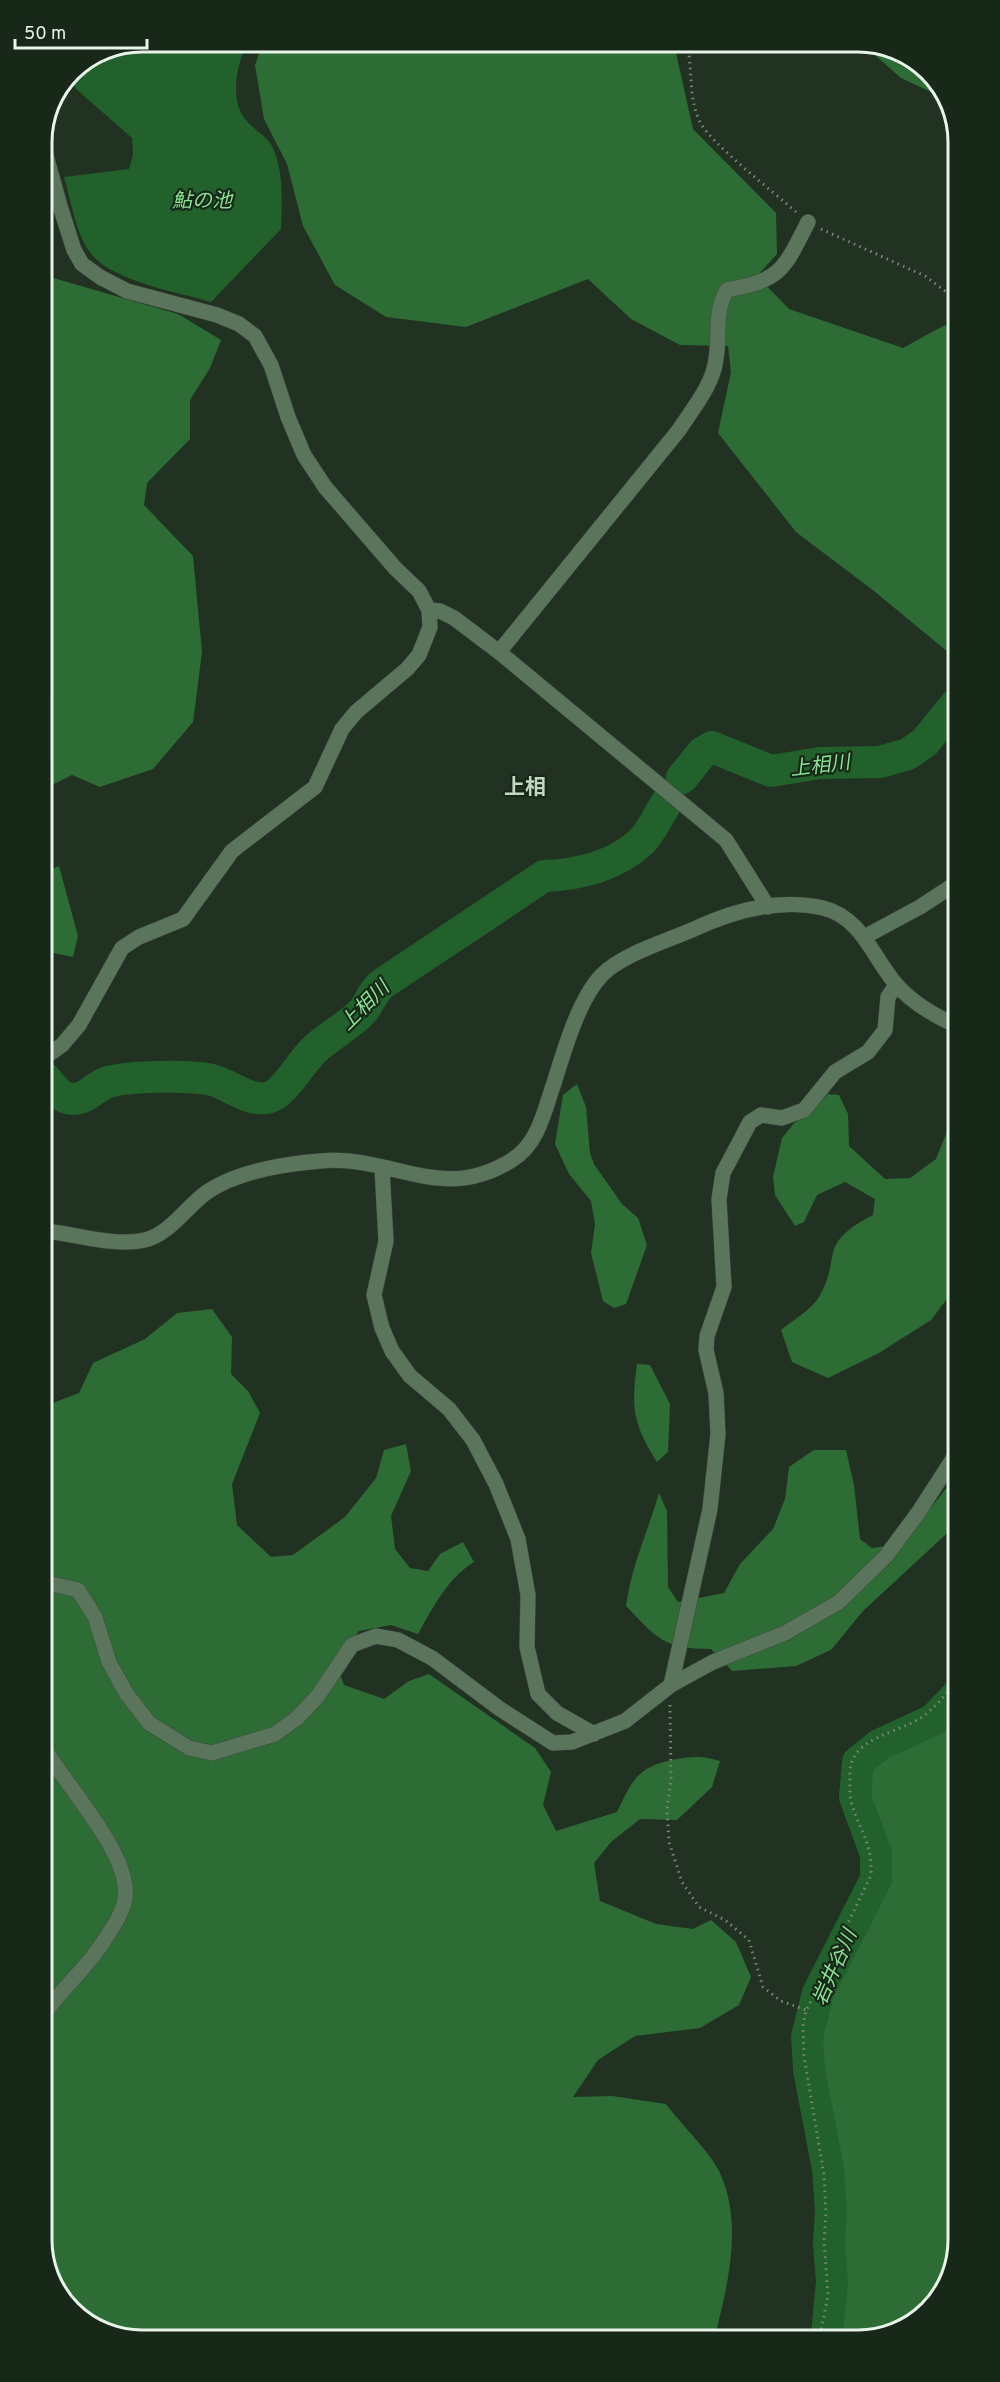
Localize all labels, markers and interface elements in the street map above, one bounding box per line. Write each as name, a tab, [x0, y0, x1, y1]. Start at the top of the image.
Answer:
scale bar	[15, 12, 147, 50]
text: 50 m	[24, 23, 66, 46]
water label: 鮎の池	[172, 189, 234, 215]
water label: 上相川	[789, 750, 854, 784]
district label: 上相	[504, 775, 546, 802]
water label: 上相川	[335, 975, 397, 1037]
water label: 岩井谷川	[808, 1924, 865, 2010]

